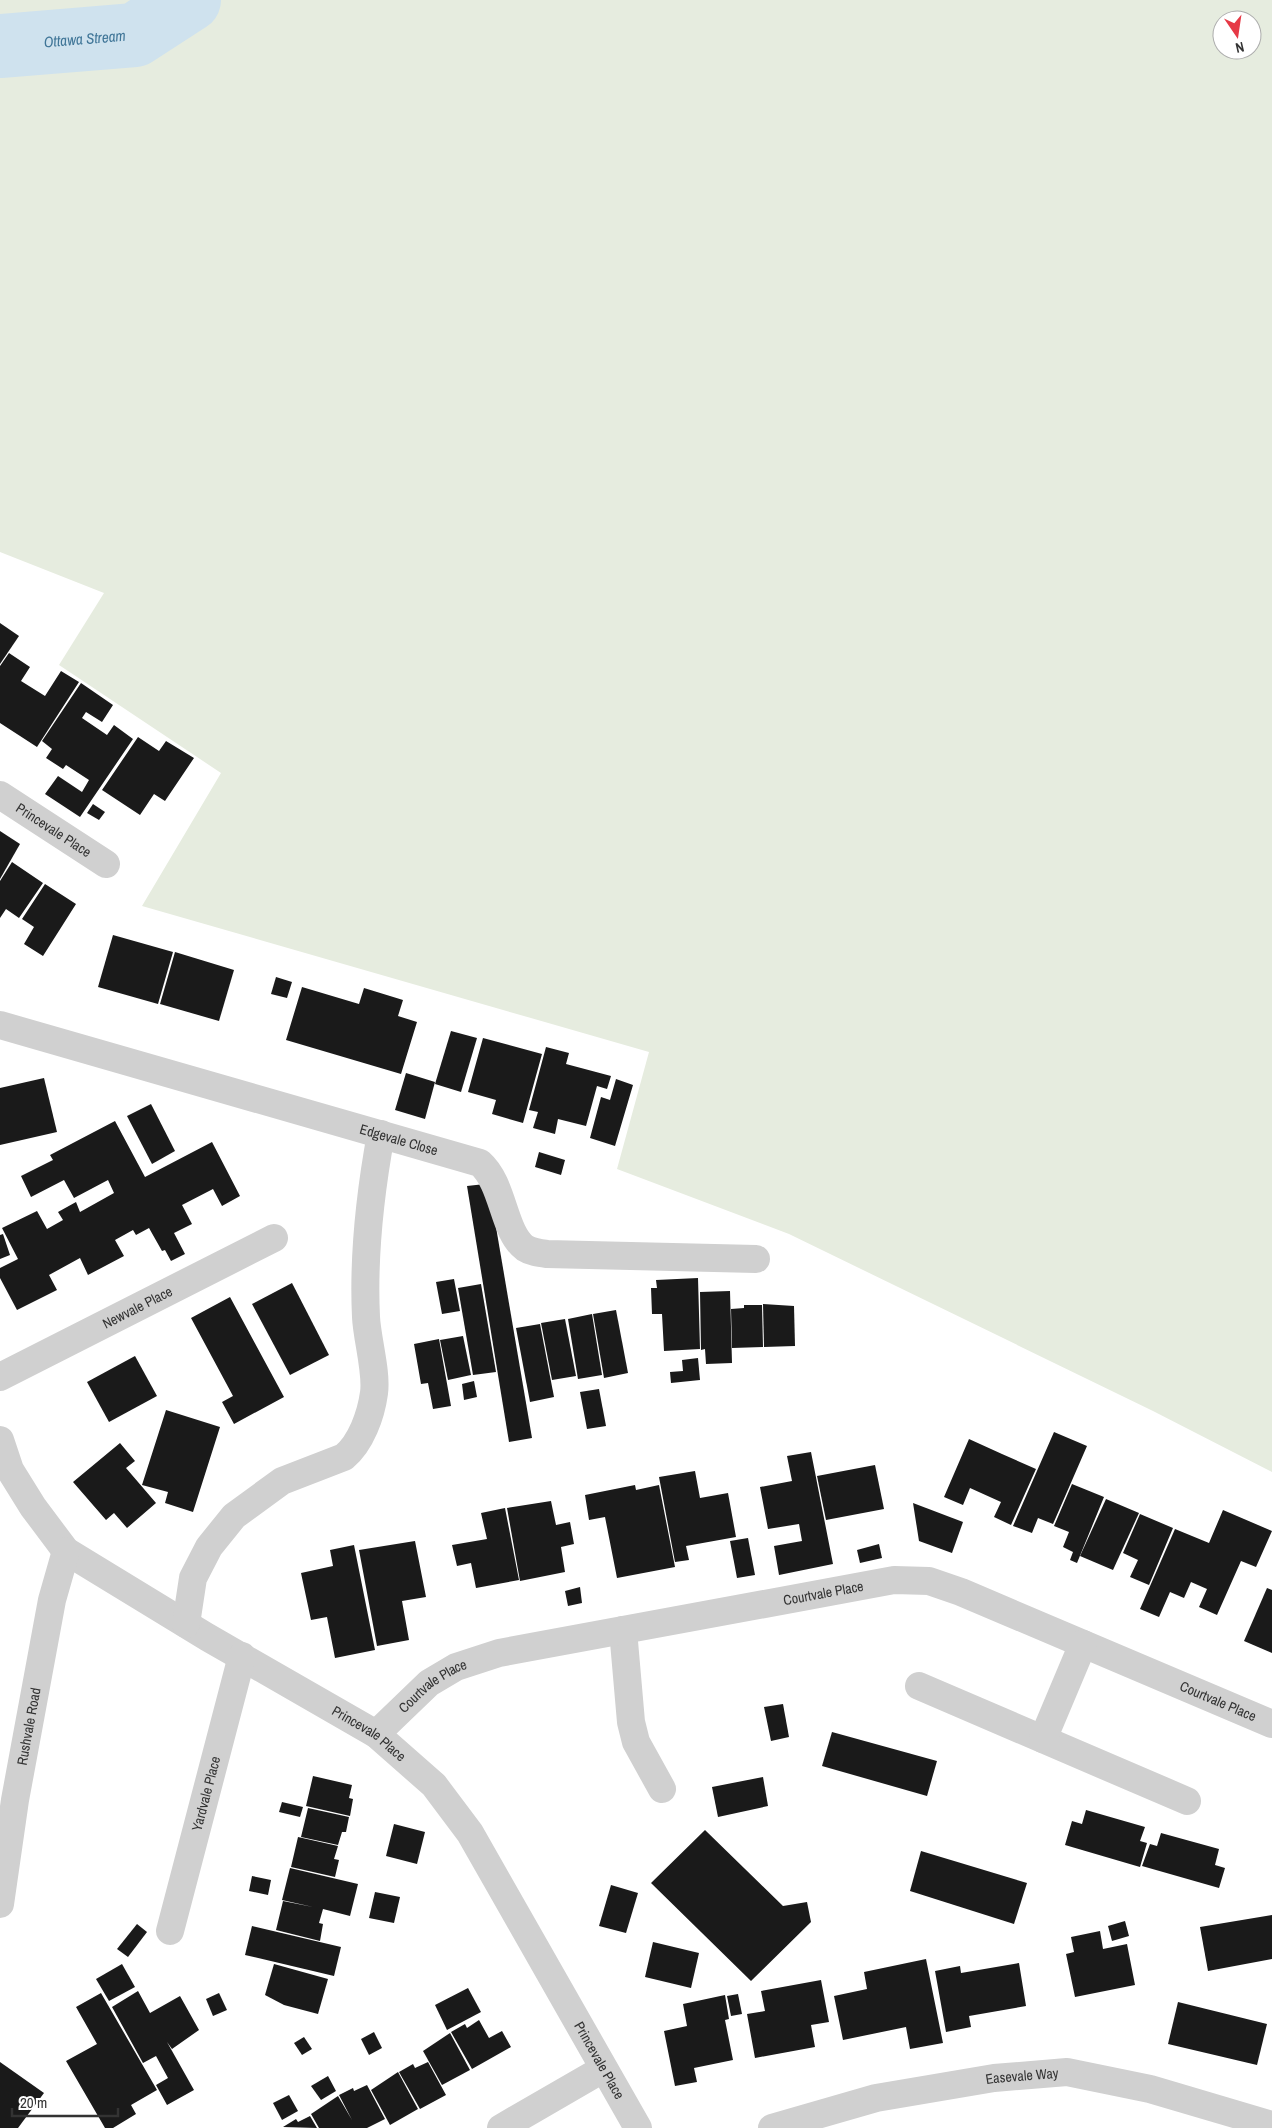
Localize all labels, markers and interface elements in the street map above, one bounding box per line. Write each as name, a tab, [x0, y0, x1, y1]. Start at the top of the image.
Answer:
north arrow	[1212, 10, 1262, 60]
water label: Ottawa Stream	[43, 25, 126, 52]
text: N	[1234, 38, 1246, 57]
street label: Princevale Place	[13, 799, 95, 861]
street label: Edgevale Close	[358, 1120, 440, 1159]
street label: Newvale Place	[99, 1282, 175, 1333]
street label: Courtvale Place	[782, 1577, 865, 1609]
street label: Courtvale Place	[395, 1655, 469, 1717]
street label: Courtvale Place	[1177, 1677, 1259, 1725]
street label: Rushvale Road	[13, 1686, 45, 1767]
street label: Princevale Place	[329, 1702, 410, 1765]
street label: Yardvale Place	[188, 1754, 224, 1833]
street label: Princevale Place	[570, 2018, 629, 2102]
street label: Easevale Way	[984, 2064, 1059, 2088]
scale bar	[12, 2086, 119, 2118]
text: 20 m	[20, 2092, 47, 2113]

